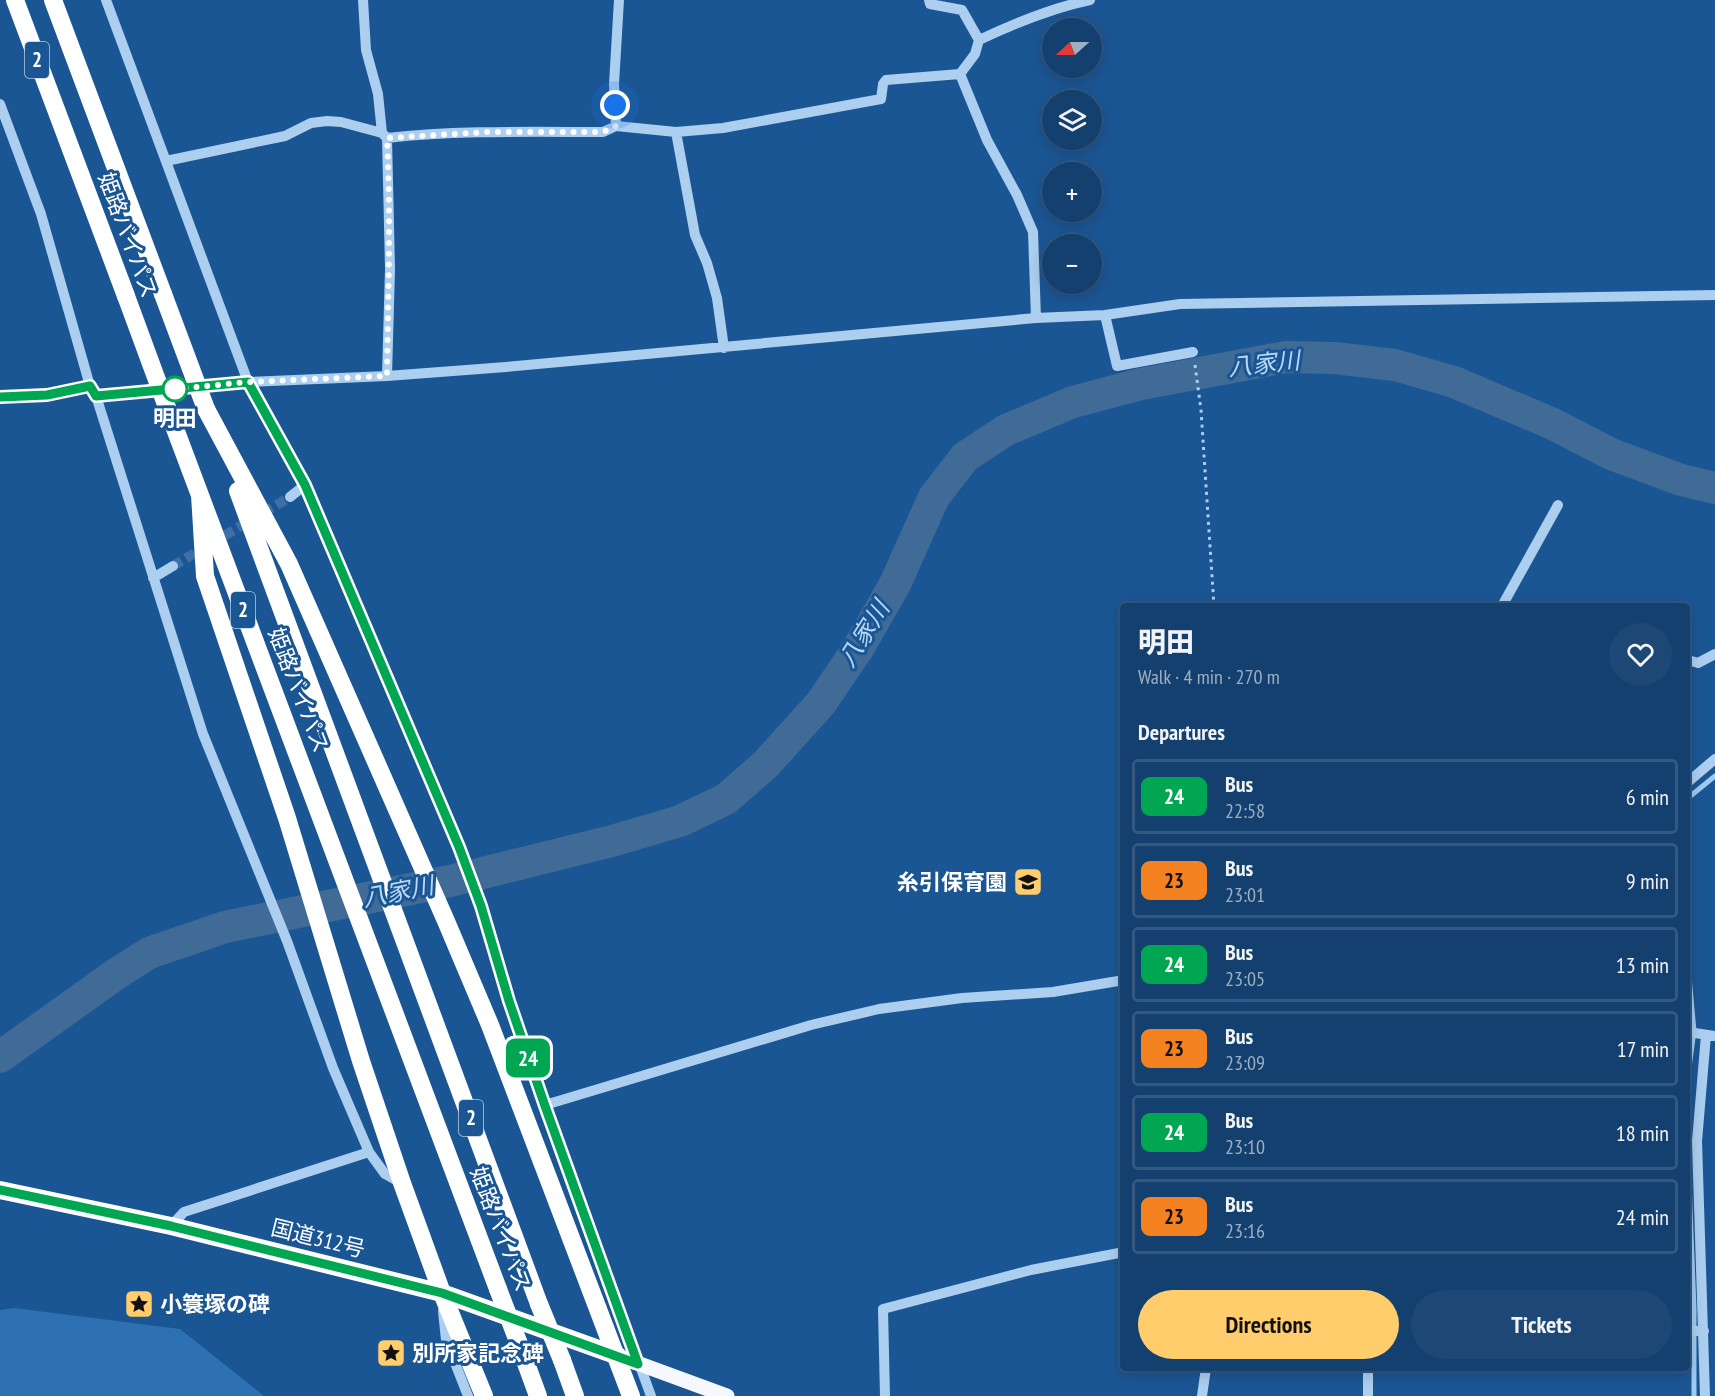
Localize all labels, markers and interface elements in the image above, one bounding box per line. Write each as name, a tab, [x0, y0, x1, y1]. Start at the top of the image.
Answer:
north arrow	[1042, 18, 1102, 78]
map controls	[1042, 18, 1102, 294]
road number: 2	[25, 42, 49, 78]
your location	[600, 90, 630, 120]
button: layers	[1042, 90, 1102, 150]
button: +	[1042, 162, 1102, 222]
street label: 姫路バイパス	[92, 168, 164, 302]
button: −	[1042, 234, 1102, 294]
water label: 八家川	[1227, 344, 1304, 383]
marker: 明田	[162, 376, 188, 402]
place label: 明田	[153, 404, 197, 432]
road number: 2	[231, 592, 255, 628]
water label: 八家川	[831, 592, 897, 672]
text: 明田	[1138, 623, 1194, 660]
button: heart	[1609, 623, 1672, 686]
street label: 姫路バイパス	[262, 624, 336, 756]
text: Walk · 4 min · 270 m	[1138, 664, 1280, 690]
text: Departures	[1138, 718, 1225, 746]
text: Bus	[1225, 770, 1253, 798]
text: 24	[1164, 783, 1184, 810]
text: 6 min	[1626, 783, 1669, 811]
text: 22:58	[1225, 798, 1265, 824]
text: Bus	[1225, 854, 1253, 882]
school or university icon: 糸引保育園	[1012, 866, 1044, 898]
text: 23	[1164, 867, 1184, 894]
text: 9 min	[1626, 867, 1669, 895]
place label: 糸引保育園	[897, 868, 1007, 896]
water label: 八家川	[360, 869, 439, 914]
text: 23:01	[1225, 882, 1265, 908]
text: Bus	[1225, 938, 1253, 966]
text: 24	[1164, 951, 1184, 978]
text: 13 min	[1616, 951, 1669, 979]
text: 23:05	[1225, 966, 1265, 992]
text: Bus	[1225, 1022, 1253, 1050]
text: 23	[1164, 1035, 1184, 1062]
text: 17 min	[1617, 1035, 1669, 1063]
line badge: 24	[501, 1038, 555, 1078]
text: 24	[518, 1045, 538, 1072]
text: 23:09	[1225, 1050, 1265, 1076]
road number: 2	[459, 1100, 483, 1136]
text: Bus	[1225, 1106, 1253, 1134]
text: 24	[1164, 1119, 1184, 1146]
text: 18 min	[1616, 1119, 1669, 1147]
text: 23:10	[1225, 1134, 1265, 1160]
street label: 姫路バイパス	[464, 1163, 538, 1295]
text: Bus	[1225, 1190, 1253, 1218]
text: 23	[1164, 1203, 1184, 1230]
text: 24 min	[1616, 1203, 1669, 1231]
street label: 国道312号	[268, 1213, 368, 1263]
text: 23:16	[1225, 1218, 1265, 1244]
place icon: 小簑塚の碑	[123, 1288, 155, 1320]
place label: 小簑塚の碑	[160, 1290, 270, 1318]
button: Directions	[1138, 1290, 1399, 1359]
button: Tickets	[1411, 1290, 1672, 1359]
place icon: 別所家記念碑	[375, 1337, 407, 1369]
place label: 別所家記念碑	[412, 1339, 544, 1367]

